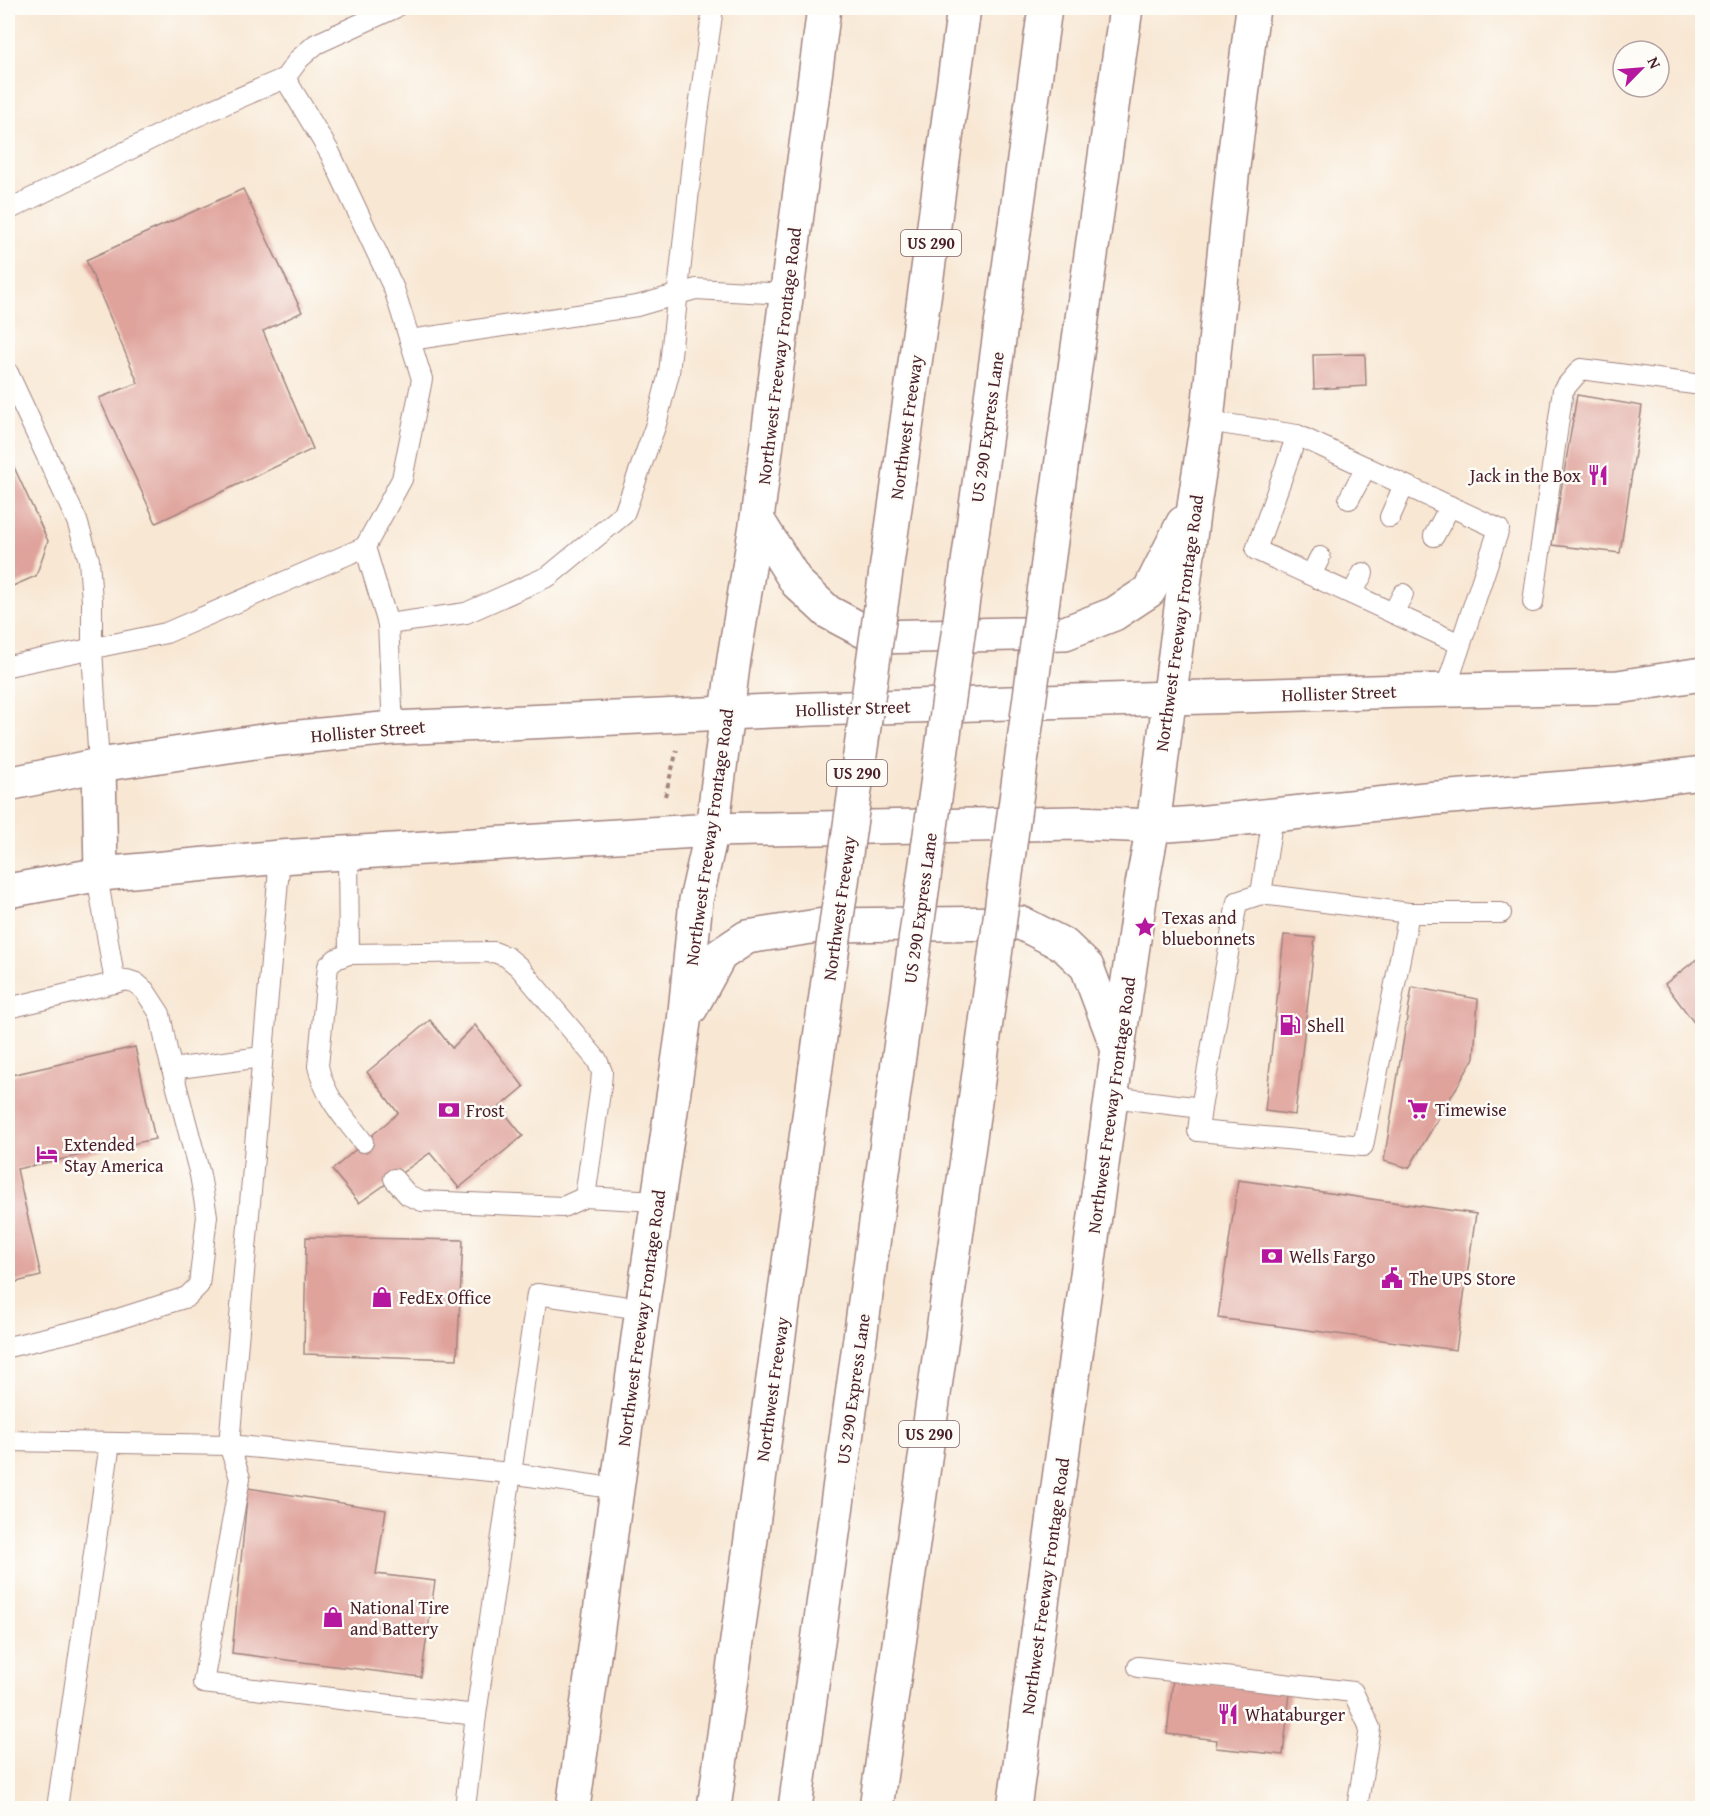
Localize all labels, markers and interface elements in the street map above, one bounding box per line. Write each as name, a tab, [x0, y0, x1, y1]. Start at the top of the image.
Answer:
north arrow	[1611, 39, 1671, 99]
text: N	[1641, 53, 1668, 73]
street label: Northwest Freeway Frontage Road	[750, 225, 808, 486]
road number: US 290	[901, 230, 961, 256]
street label: US 290 Express Lane	[963, 350, 1011, 504]
street label: Northwest Freeway	[882, 353, 930, 501]
place label: Jack in the Box	[1468, 462, 1582, 489]
restaurant icon: Jack in the Box	[1586, 463, 1610, 487]
street label: Northwest Freeway Frontage Road	[1148, 492, 1210, 753]
street label: Hollister Street	[1281, 677, 1398, 709]
street label: Hollister Street	[795, 692, 912, 724]
street label: Northwest Freeway Frontage Road	[678, 706, 740, 967]
street label: Hollister Street	[309, 712, 427, 749]
road number: US 290	[827, 760, 887, 786]
street label: US 290 Express Lane	[896, 831, 944, 985]
street label: Northwest Freeway	[815, 834, 863, 982]
place label: Texas and bluebonnets	[1162, 904, 1255, 952]
place icon: Texas and bluebonnets	[1133, 915, 1157, 939]
street label: Northwest Freeway Frontage Road	[1080, 974, 1142, 1235]
place label: Shell	[1307, 1012, 1344, 1039]
fuel station icon: Shell	[1278, 1013, 1302, 1037]
place label: Timewise	[1435, 1096, 1507, 1123]
place label: Frost	[466, 1097, 505, 1124]
supermarket icon: Timewise	[1406, 1097, 1430, 1121]
bank icon: Frost	[437, 1098, 461, 1122]
place label: Extended Stay America	[64, 1131, 164, 1179]
hotel icon: Extended Stay America	[35, 1142, 59, 1166]
street label: Northwest Freeway Frontage Road	[610, 1187, 672, 1448]
place label: Wells Fargo	[1289, 1243, 1375, 1270]
bank icon: Wells Fargo	[1260, 1244, 1284, 1268]
place label: The UPS Store	[1409, 1265, 1516, 1292]
public building icon: The UPS Store	[1380, 1266, 1404, 1290]
place label: FedEx Office	[399, 1284, 491, 1311]
shop icon: FedEx Office	[370, 1285, 394, 1309]
street label: US 290 Express Lane	[829, 1312, 877, 1466]
street label: Northwest Freeway	[748, 1315, 796, 1463]
road number: US 290	[899, 1421, 959, 1447]
street label: Northwest Freeway Frontage Road	[1014, 1455, 1076, 1716]
place label: National Tire and Battery	[350, 1594, 449, 1642]
shop icon: National Tire and Battery	[321, 1605, 345, 1629]
place label: Whataburger	[1245, 1701, 1346, 1728]
restaurant icon: Whataburger	[1216, 1702, 1240, 1726]

